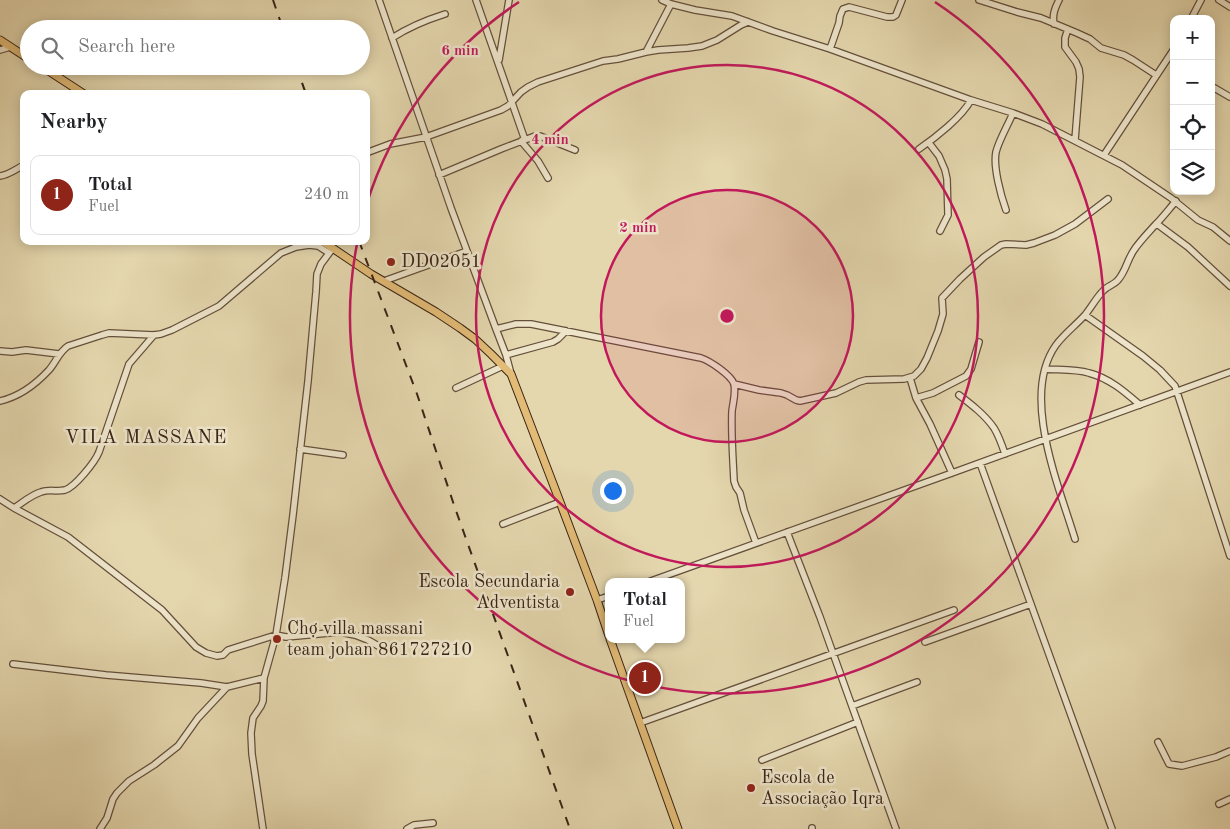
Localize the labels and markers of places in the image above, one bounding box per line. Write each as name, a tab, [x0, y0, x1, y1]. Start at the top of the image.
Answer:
place label: DD02051	[401, 253, 481, 271]
marker: DD02051	[385, 256, 397, 268]
centre of rings	[718, 307, 736, 325]
place label: Escola Secundaria Adventista	[418, 573, 560, 612]
marker: Escola Secundaria Adventista	[564, 586, 576, 598]
place label: Chợ villa massani team johan 861727210	[287, 620, 472, 659]
marker: Chợ villa massani team johan 861727210	[271, 633, 283, 645]
pin: 1	[629, 659, 661, 697]
place label: Escola de Associação Iqra	[761, 769, 884, 808]
marker: Escola de Associação Iqra	[745, 782, 757, 794]

